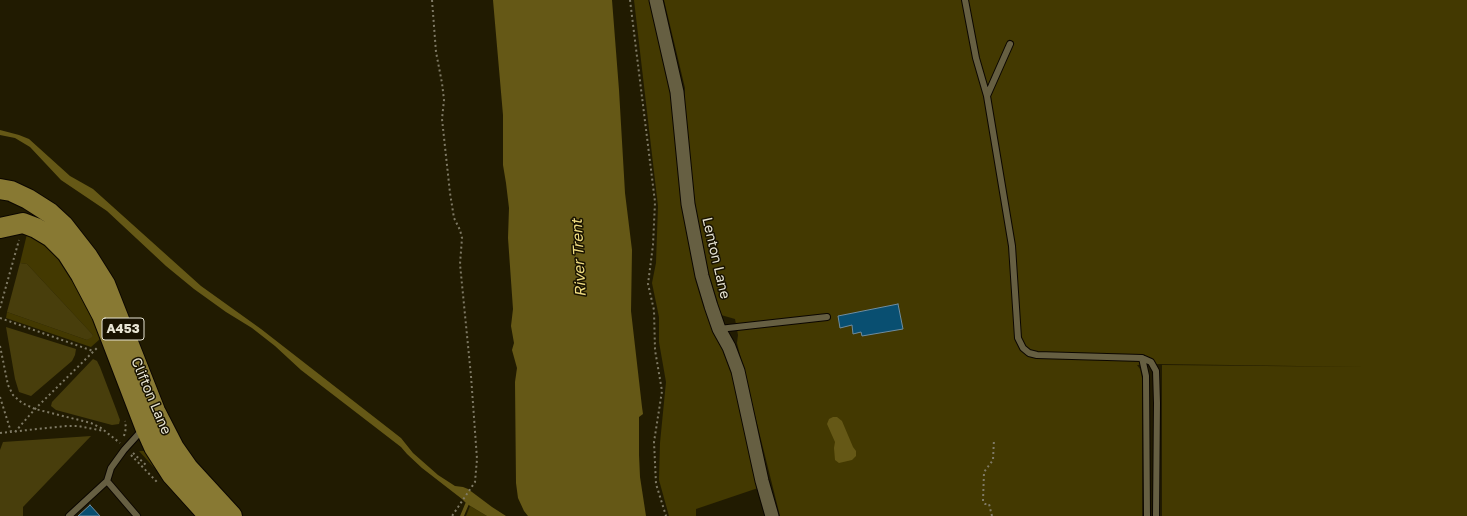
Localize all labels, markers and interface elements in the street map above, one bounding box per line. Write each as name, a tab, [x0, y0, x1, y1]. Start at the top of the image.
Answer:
street label: Lenton Lane	[698, 216, 734, 300]
water label: River Trent	[568, 219, 590, 297]
road number: A453	[102, 318, 144, 340]
street label: Clifton Lane	[127, 355, 175, 437]

